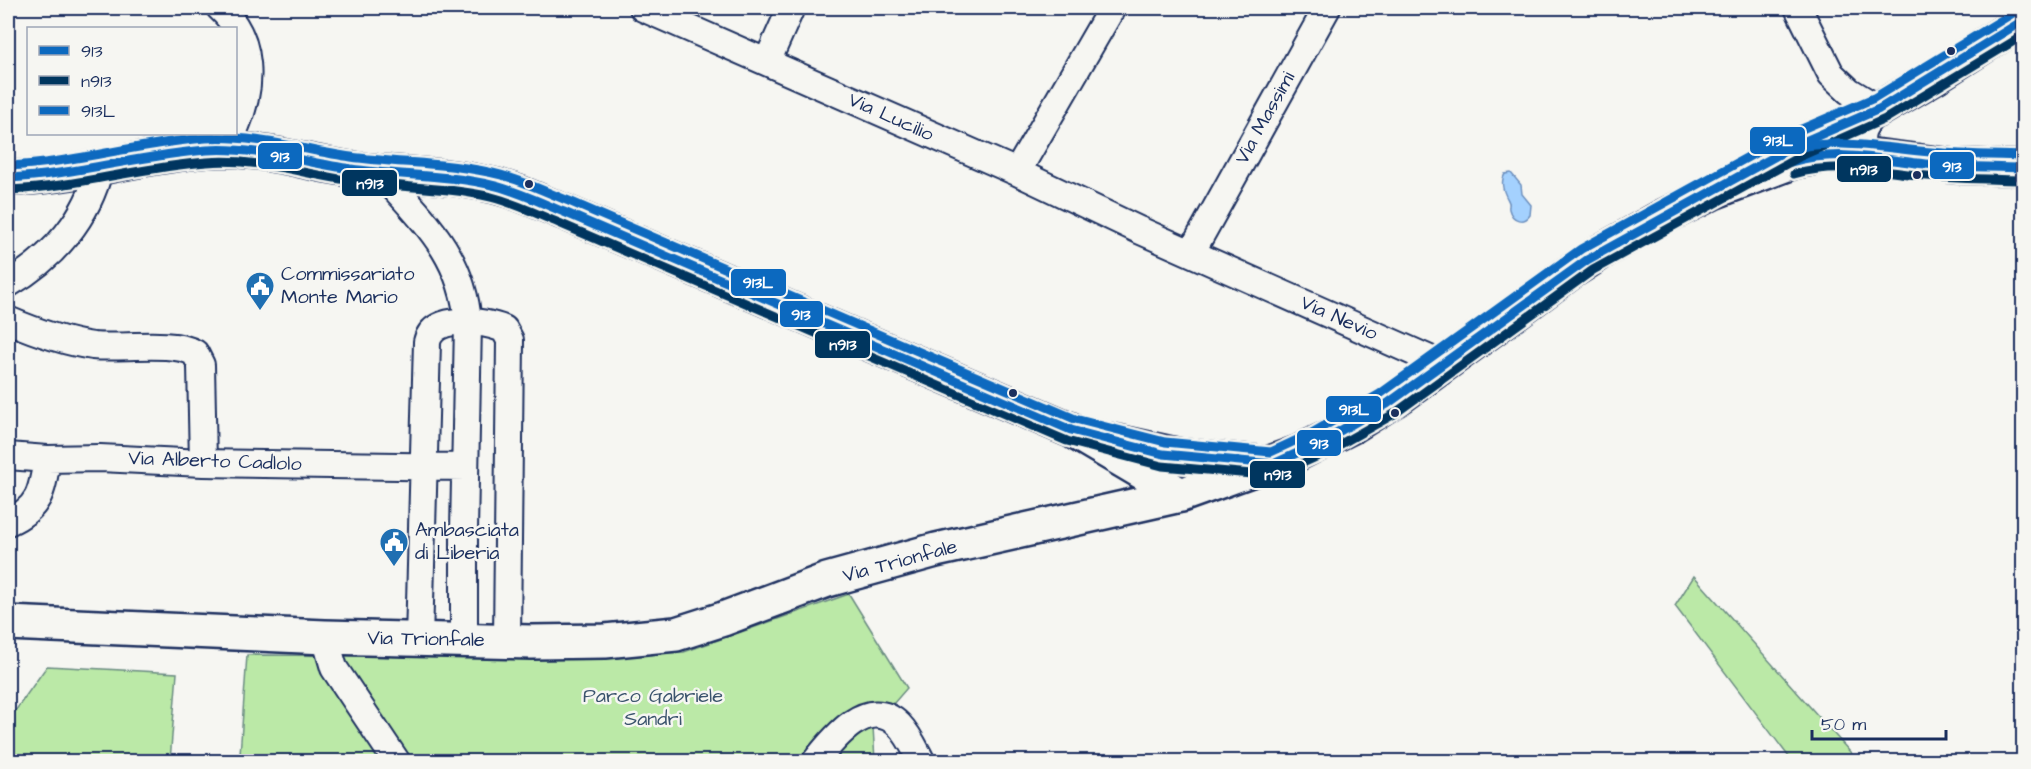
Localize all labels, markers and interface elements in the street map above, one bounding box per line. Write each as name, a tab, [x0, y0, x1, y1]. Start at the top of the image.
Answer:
legend	[27, 27, 237, 135]
text: 913	[81, 39, 103, 64]
unlabelled marker	[1945, 45, 1957, 57]
street label: Via Massimi	[1228, 67, 1302, 169]
text: n913	[81, 69, 112, 94]
street label: Via Lucilio	[844, 86, 938, 148]
text: 913L	[81, 99, 116, 124]
line badge: 913L	[1749, 126, 1806, 155]
text: 913L	[1763, 130, 1794, 152]
line badge: 913	[257, 142, 303, 170]
text: 913	[270, 146, 291, 168]
line badge: 913	[1929, 151, 1975, 180]
line badge: n913	[1836, 155, 1892, 183]
text: 913	[1942, 156, 1963, 178]
text: n913	[1850, 159, 1879, 181]
line badge: n913	[341, 169, 398, 197]
unlabelled marker	[1911, 169, 1923, 181]
text: n913	[356, 173, 385, 195]
unlabelled marker	[523, 178, 535, 190]
place label: Commissariato Monte Mario	[281, 260, 414, 311]
line badge: 913L	[730, 268, 787, 297]
public building icon: Commissariato Monte Mario	[244, 270, 276, 312]
text: 913L	[743, 272, 774, 294]
street label: Via Nevio	[1296, 289, 1382, 347]
line badge: 913	[779, 300, 824, 328]
text: 913	[791, 304, 812, 326]
line badge: n913	[814, 330, 871, 359]
text: n913	[829, 334, 858, 356]
unlabelled marker	[1007, 387, 1019, 399]
line badge: 913L	[1325, 395, 1382, 423]
text: 913L	[1339, 399, 1370, 421]
unlabelled marker	[1389, 407, 1401, 419]
line badge: 913	[1296, 429, 1342, 457]
text: 913	[1309, 433, 1330, 455]
street label: Via Alberto Cadlolo	[128, 444, 302, 478]
line badge: n913	[1249, 460, 1306, 489]
text: n913	[1264, 464, 1293, 486]
place label: Ambasciata di Liberia	[415, 516, 519, 567]
public building icon: Ambasciata di Liberia	[378, 526, 410, 568]
street label: Via Trionfale	[840, 532, 961, 590]
street label: Via Trionfale	[367, 624, 485, 654]
park label: Parco Gabriele Sandri	[583, 682, 723, 733]
scale bar	[1812, 703, 1946, 741]
text: 50 m	[1821, 712, 1866, 737]

